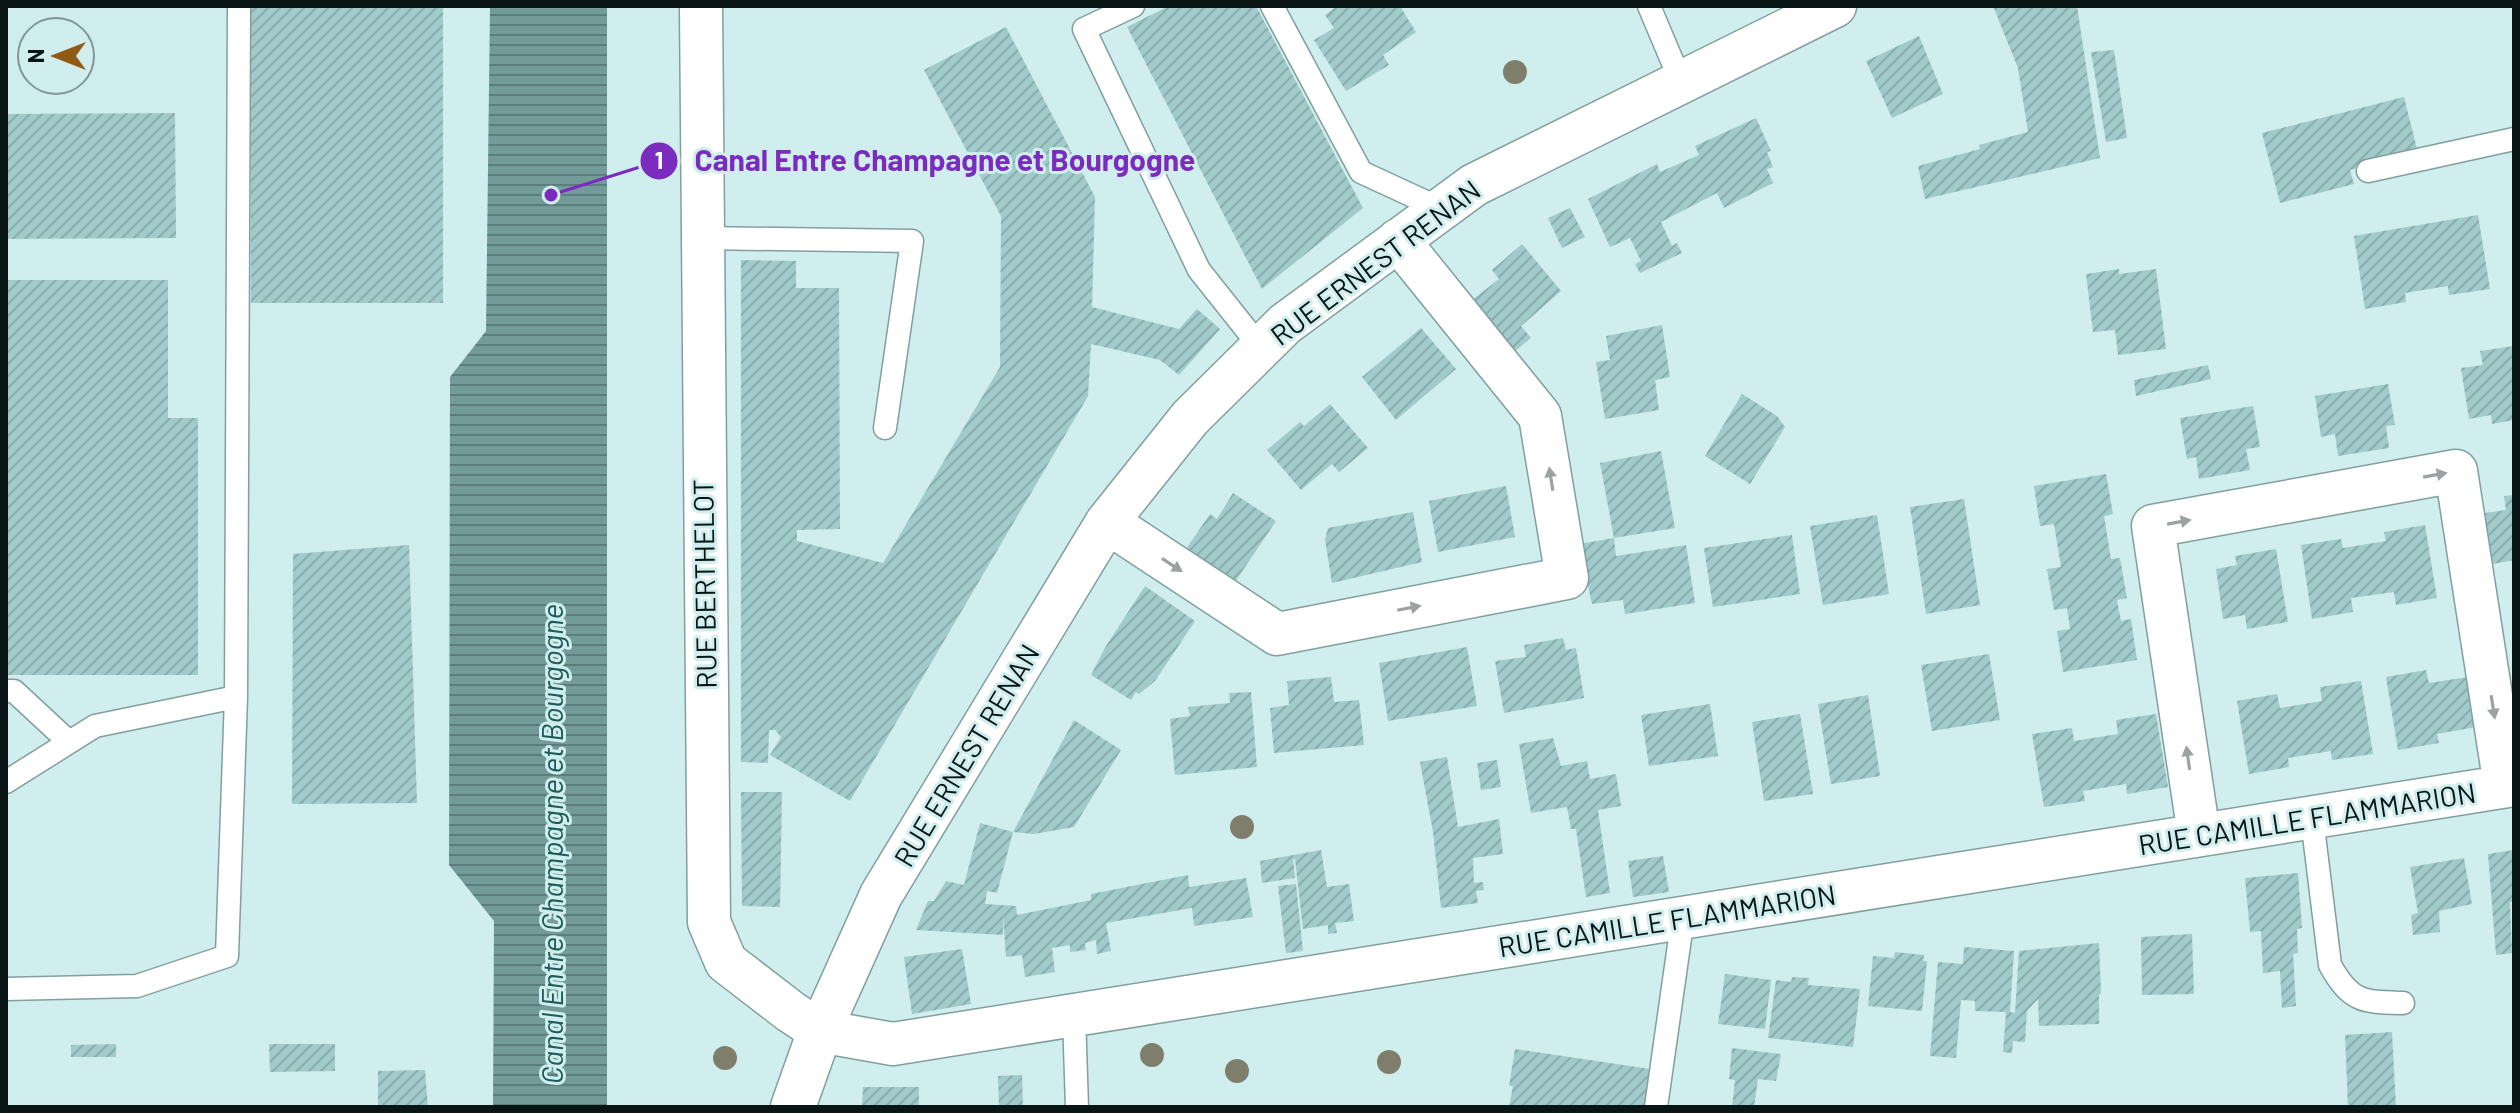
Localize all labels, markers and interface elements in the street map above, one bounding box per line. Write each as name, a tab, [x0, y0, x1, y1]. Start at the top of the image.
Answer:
north arrow	[16, 16, 96, 96]
text: N	[22, 49, 48, 63]
callout: Canal Entre Champagne et Bourgogne	[639, 134, 1212, 188]
text: Canal Entre Champagne et Bourgogne	[695, 141, 1195, 177]
text: 1	[655, 145, 663, 174]
street label: RUE ERNEST RENAN	[1263, 172, 1487, 352]
one-way arrow	[1544, 467, 1556, 492]
one-way arrow	[2423, 468, 2448, 480]
street label: RUE BERTHELOT	[685, 479, 723, 689]
one-way arrow	[2167, 515, 2192, 527]
one-way arrow	[1162, 557, 1183, 572]
one-way arrow	[1397, 602, 1422, 614]
water label: Canal Entre Champagne et Bourgogne	[533, 604, 569, 1084]
street label: RUE ERNEST RENAN	[886, 638, 1046, 872]
one-way arrow	[2487, 694, 2500, 719]
one-way arrow	[2181, 745, 2194, 770]
street label: RUE CAMILLE FLAMMARION	[2136, 775, 2478, 861]
street label: RUE CAMILLE FLAMMARION	[1496, 877, 1838, 963]

